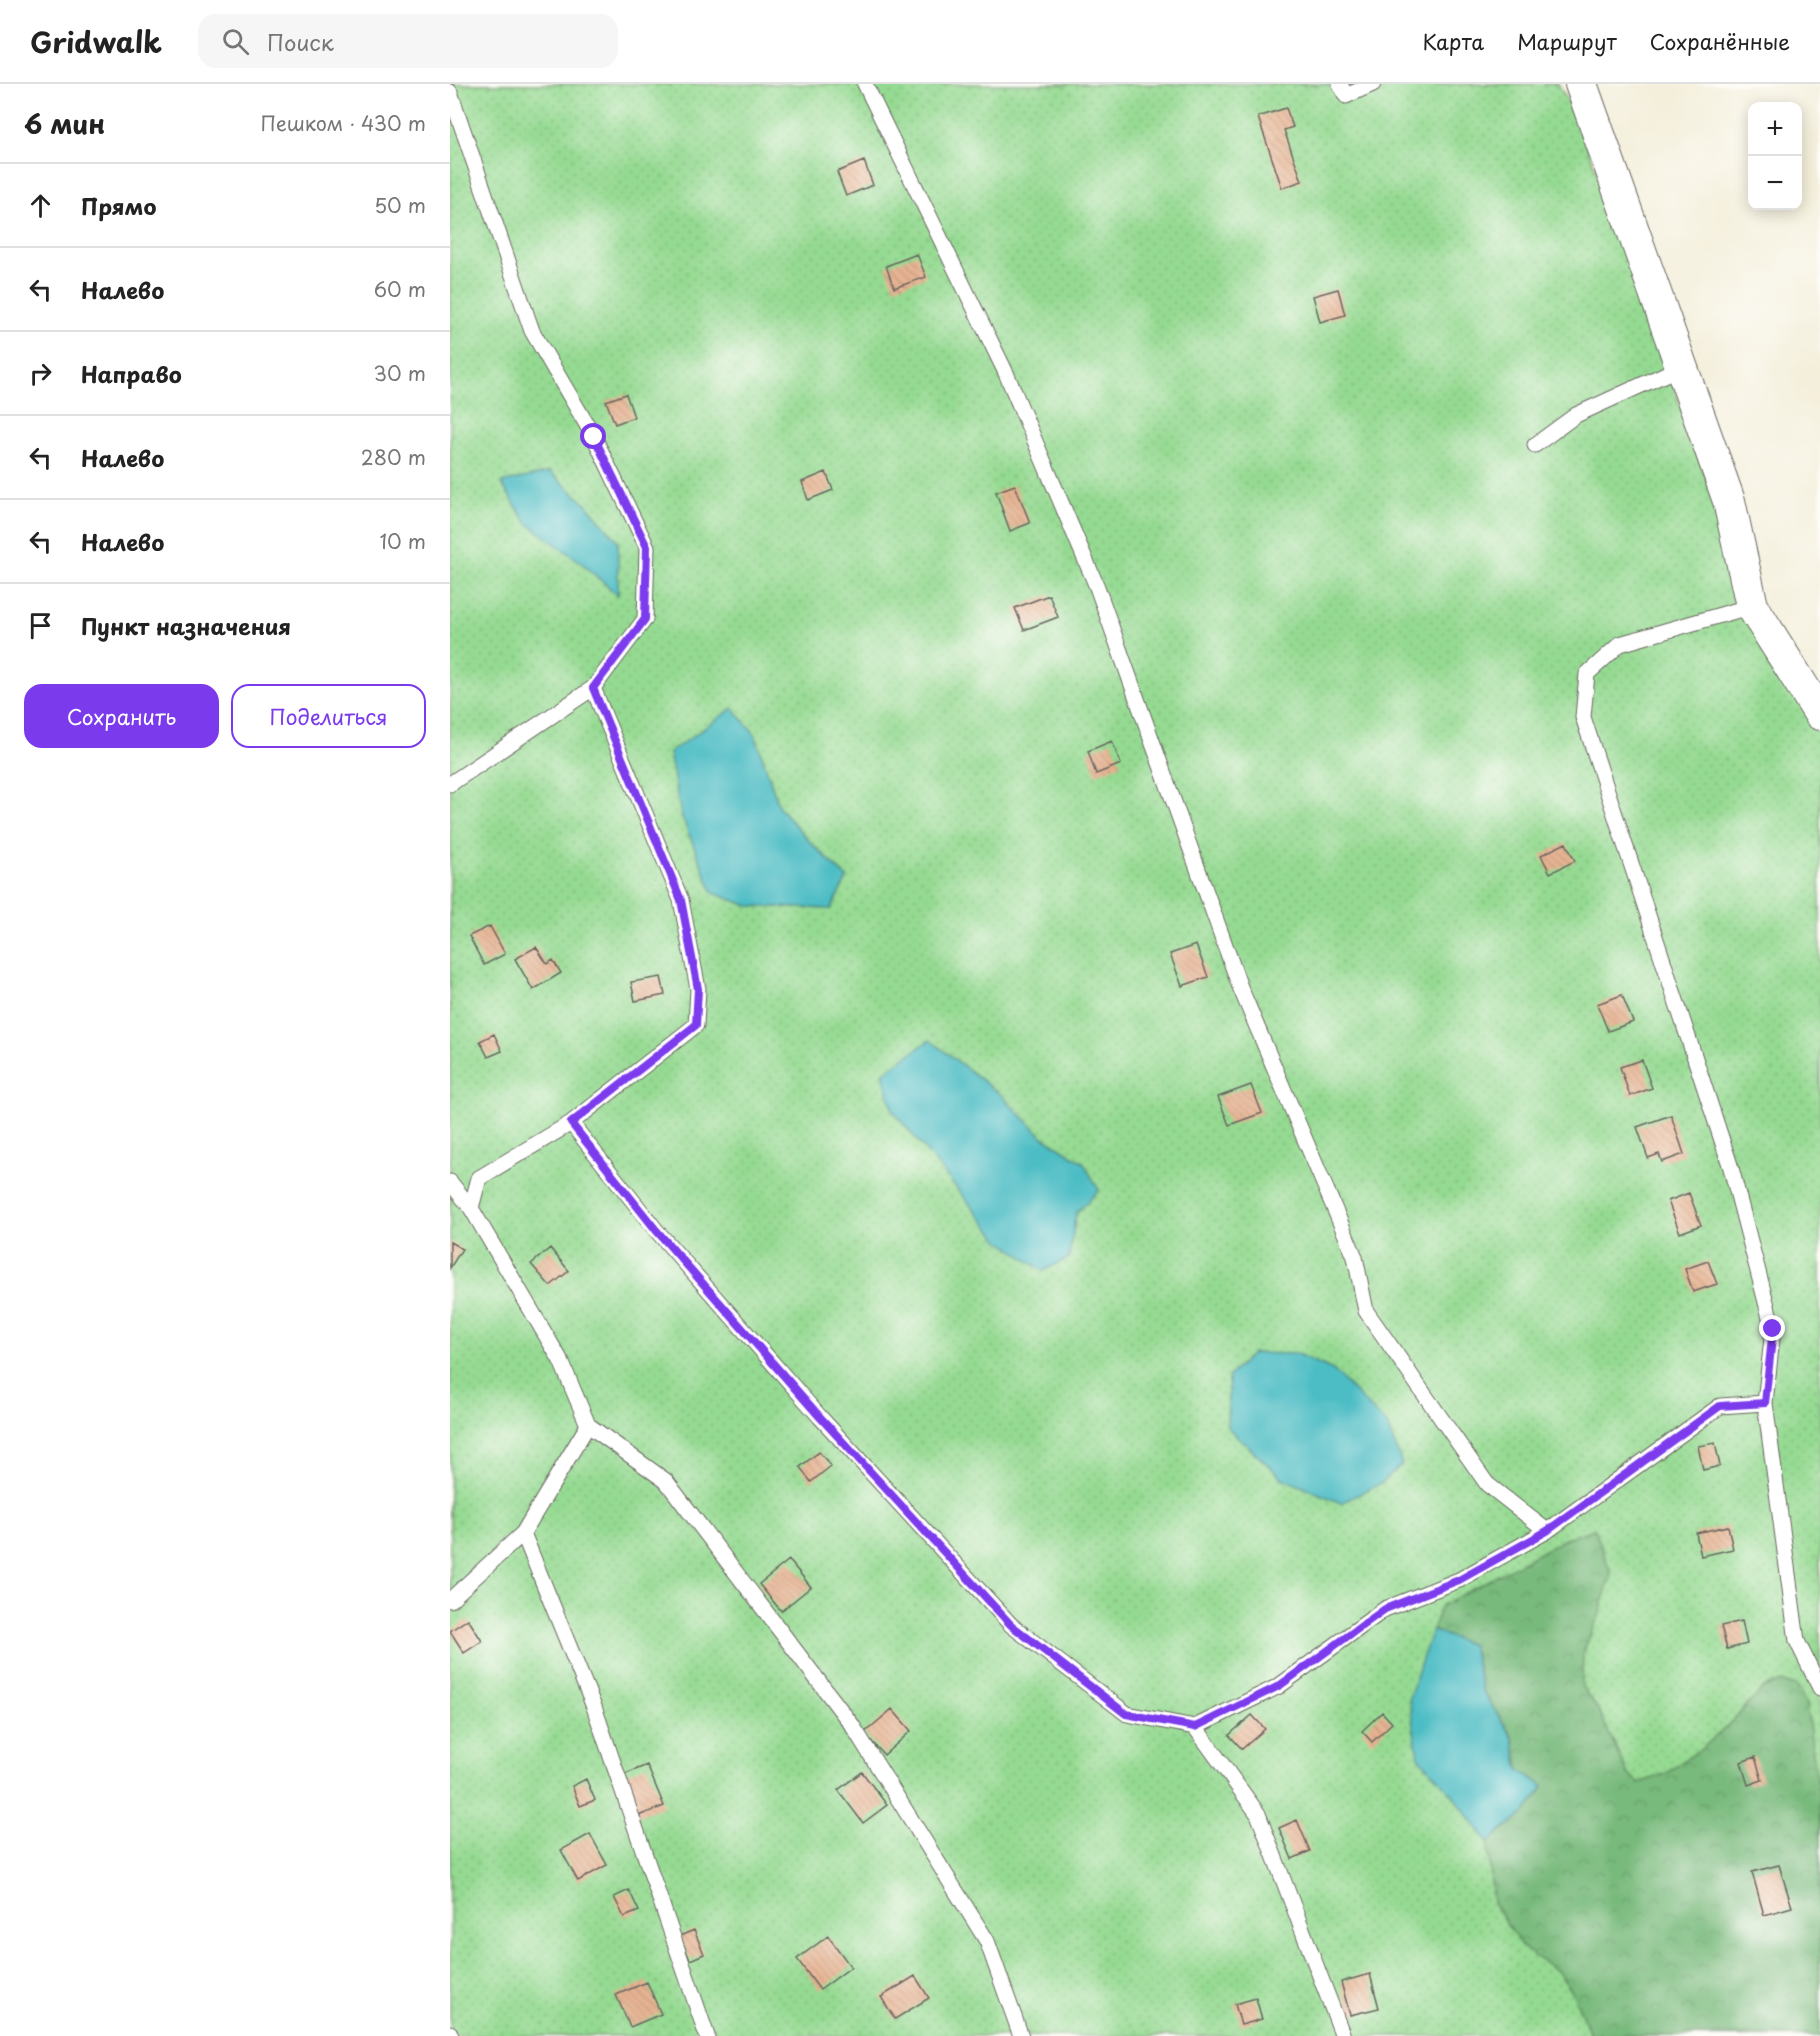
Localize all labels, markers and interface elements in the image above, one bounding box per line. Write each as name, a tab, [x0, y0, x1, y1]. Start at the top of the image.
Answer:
search box	[198, 14, 618, 68]
text: Gridwalk	[30, 20, 162, 63]
icon: search	[219, 25, 252, 58]
text: Поиск	[267, 25, 334, 58]
text: Карта	[1423, 25, 1484, 57]
text: Маршрут	[1517, 25, 1617, 57]
text: Сохранённые	[1650, 25, 1790, 57]
map controls	[1748, 102, 1802, 210]
button: +	[1748, 102, 1802, 156]
text: 6 мин	[24, 104, 105, 143]
text: Пешком · 430 m	[261, 108, 426, 138]
button: −	[1748, 156, 1802, 210]
icon: ahead	[24, 189, 57, 222]
text: Прямо	[81, 189, 156, 222]
text: 50 m	[374, 190, 426, 220]
icon: left	[24, 273, 57, 306]
text: Налево	[81, 273, 164, 306]
text: 60 m	[374, 274, 426, 304]
icon: right	[24, 357, 57, 390]
text: Направо	[81, 357, 182, 390]
text: 30 m	[373, 358, 426, 388]
route start	[580, 423, 606, 449]
icon: left	[24, 441, 57, 474]
text: Налево	[81, 441, 164, 474]
text: 280 m	[361, 442, 426, 472]
icon: left	[24, 525, 57, 558]
text: Налево	[81, 525, 164, 558]
text: 10 m	[379, 526, 426, 556]
icon: arrive	[24, 609, 57, 642]
text: Пункт назначения	[81, 609, 291, 642]
button: Сохранить	[24, 684, 219, 748]
button: Поделиться	[231, 684, 426, 748]
route end	[1759, 1315, 1785, 1341]

